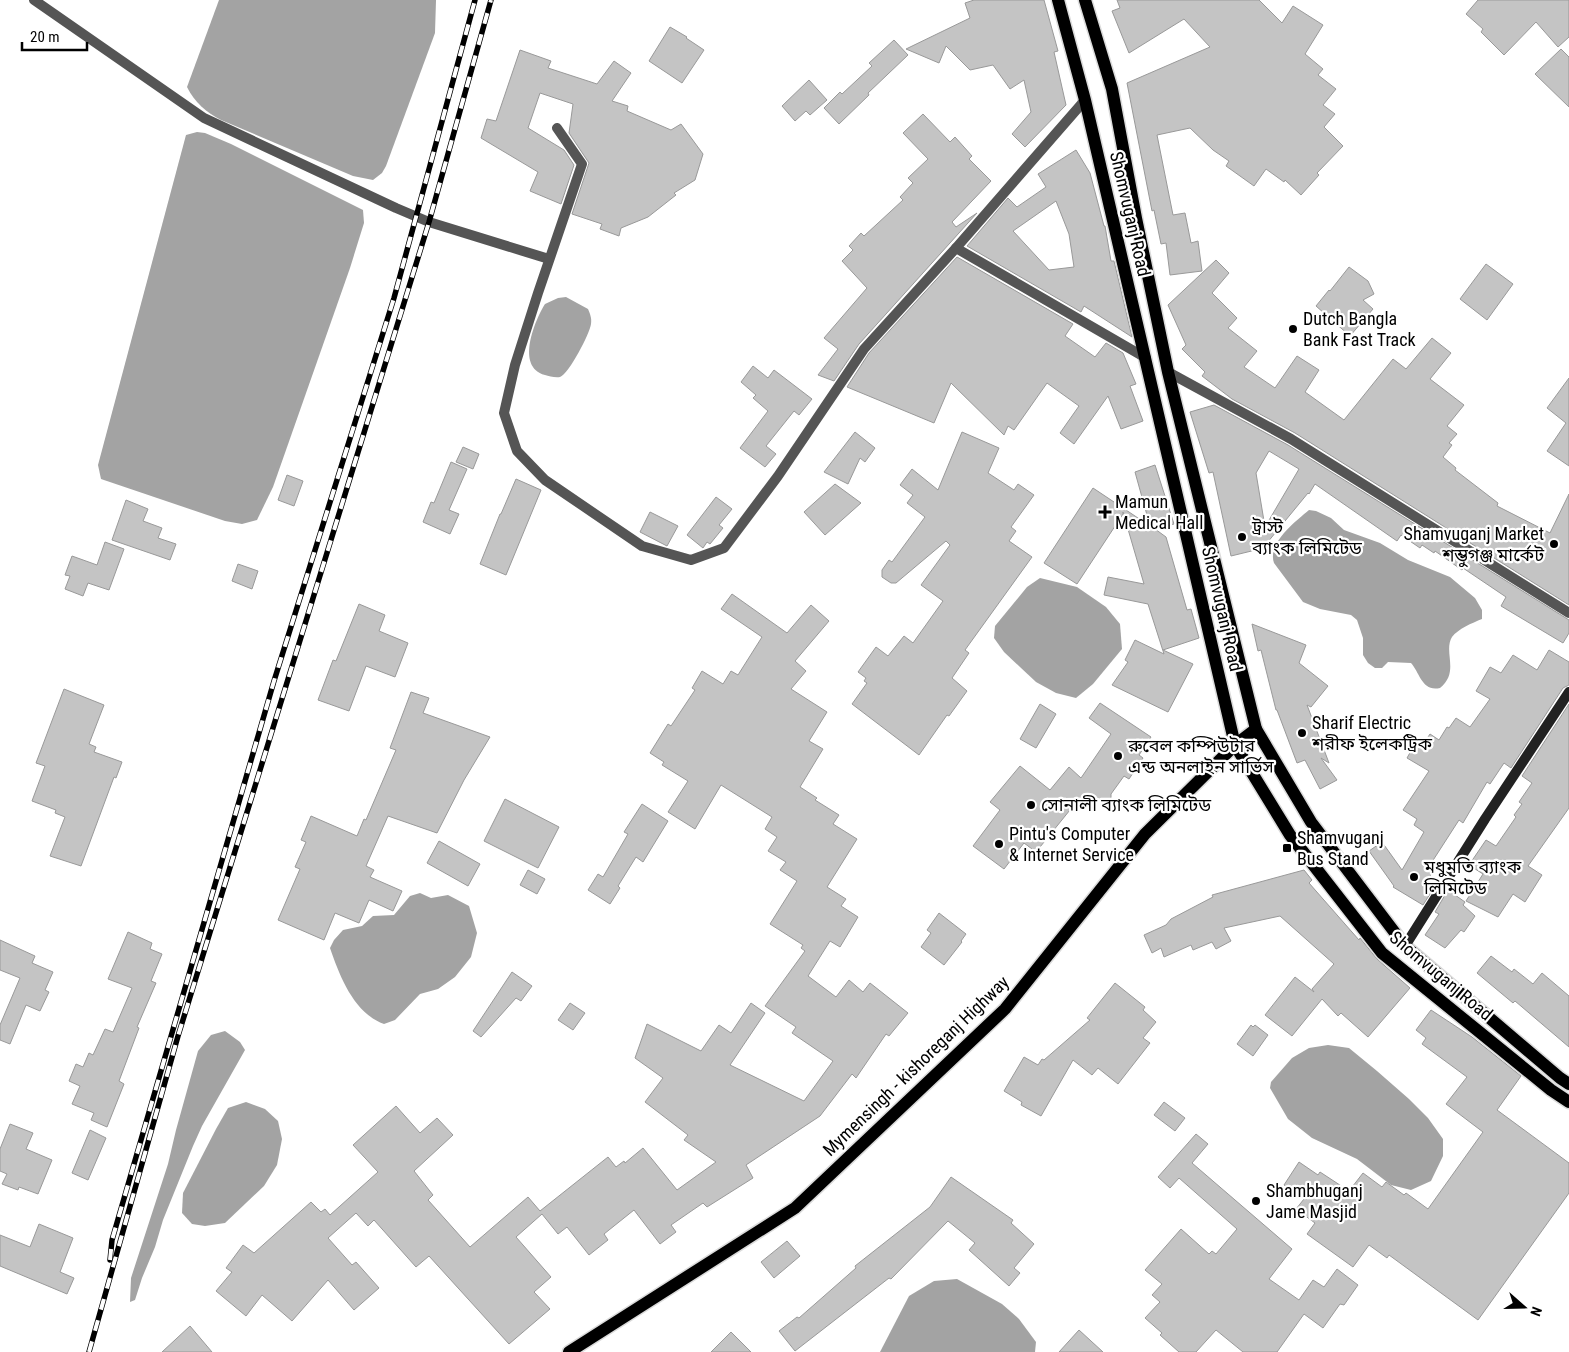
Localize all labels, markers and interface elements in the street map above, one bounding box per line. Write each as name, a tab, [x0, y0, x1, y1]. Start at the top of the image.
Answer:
scale bar	[22, 20, 88, 52]
text: 20 m	[30, 28, 60, 46]
street label: Shomvuganj Road	[1106, 149, 1155, 278]
place label: Dutch Bangla Bank Fast Track	[1303, 308, 1416, 350]
marker: Dutch Bangla Bank Fast Track	[1287, 323, 1299, 335]
place label: Mamun Medical Hall	[1115, 491, 1203, 533]
marker: Mamun Medical Hall	[1099, 506, 1111, 518]
place label: ট্রাস্ট ব্যাংক লিমিটেড	[1251, 516, 1362, 558]
place label: Shamvuganj Market শম্ভুগঞ্জ মার্কেট	[1404, 523, 1545, 568]
marker: ট্রাস্ট ব্যাংক লিমিটেড	[1236, 531, 1248, 543]
marker: Shamvuganj Market শম্ভুগঞ্জ মার্কেট	[1548, 538, 1560, 550]
street label: Shomvuganj Road	[1198, 544, 1247, 673]
place label: Sharif Electric শরীফ ইলেকট্রিক	[1311, 712, 1432, 754]
marker: Sharif Electric শরীফ ইলেকট্রিক	[1296, 727, 1308, 739]
place label: রুবেল কম্পিউটার এন্ড অনলাইন সার্ভিস	[1127, 735, 1275, 777]
marker: রুবেল কম্পিউটার এন্ড অনলাইন সার্ভিস	[1112, 750, 1124, 762]
place label: সোনালী ব্যাংক লিমিটেড	[1041, 794, 1211, 815]
marker: সোনালী ব্যাংক লিমিটেড	[1025, 799, 1037, 811]
place label: Pintu's Computer & Internet Service	[1009, 823, 1134, 865]
place label: Shamvuganj Bus Stand	[1297, 827, 1384, 869]
marker: Pintu's Computer & Internet Service	[993, 838, 1005, 850]
marker: Shamvuganj Bus Stand	[1281, 842, 1293, 854]
place label: মধুমতি ব্যাংক লিমিটেড	[1423, 856, 1522, 898]
marker: মধুমতি ব্যাংক লিমিটেড	[1408, 871, 1420, 883]
street label: Shomvuganj Road	[1386, 927, 1497, 1025]
street label: Mymensingh - kishoreganj Highway	[818, 971, 1013, 1160]
place label: Shambhuganj Jame Masjid	[1266, 1180, 1363, 1222]
marker: Shambhuganj Jame Masjid	[1250, 1195, 1262, 1207]
north arrow	[1499, 1282, 1549, 1332]
text: N	[1527, 1305, 1545, 1318]

